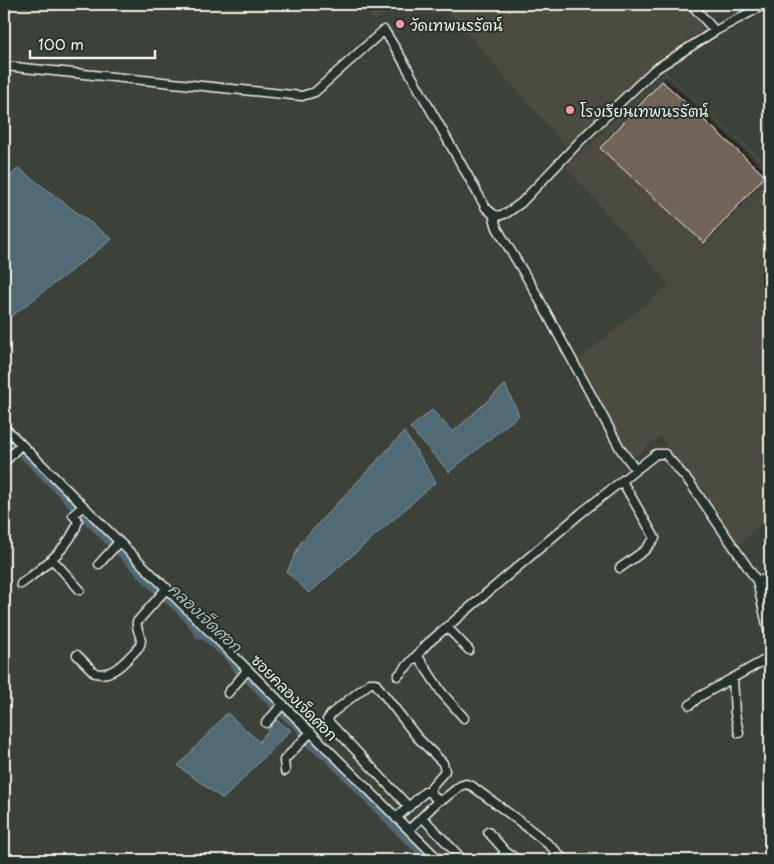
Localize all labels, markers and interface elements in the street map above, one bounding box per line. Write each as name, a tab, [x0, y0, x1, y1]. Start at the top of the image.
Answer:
place label: วัดเทพนรรัตน์	[410, 13, 503, 36]
marker: วัดเทพนรรัตน์	[394, 18, 406, 30]
scale bar	[30, 28, 155, 60]
text: 100 m	[38, 32, 84, 55]
place label: โรงเรียนเทพนรรัตน์	[580, 99, 709, 122]
marker: โรงเรียนเทพนรรัตน์	[564, 104, 576, 116]
water label: คลองเจ็ดศอก	[164, 577, 249, 658]
street label: ซอยคลองเจ็ดศอก	[246, 648, 344, 746]

